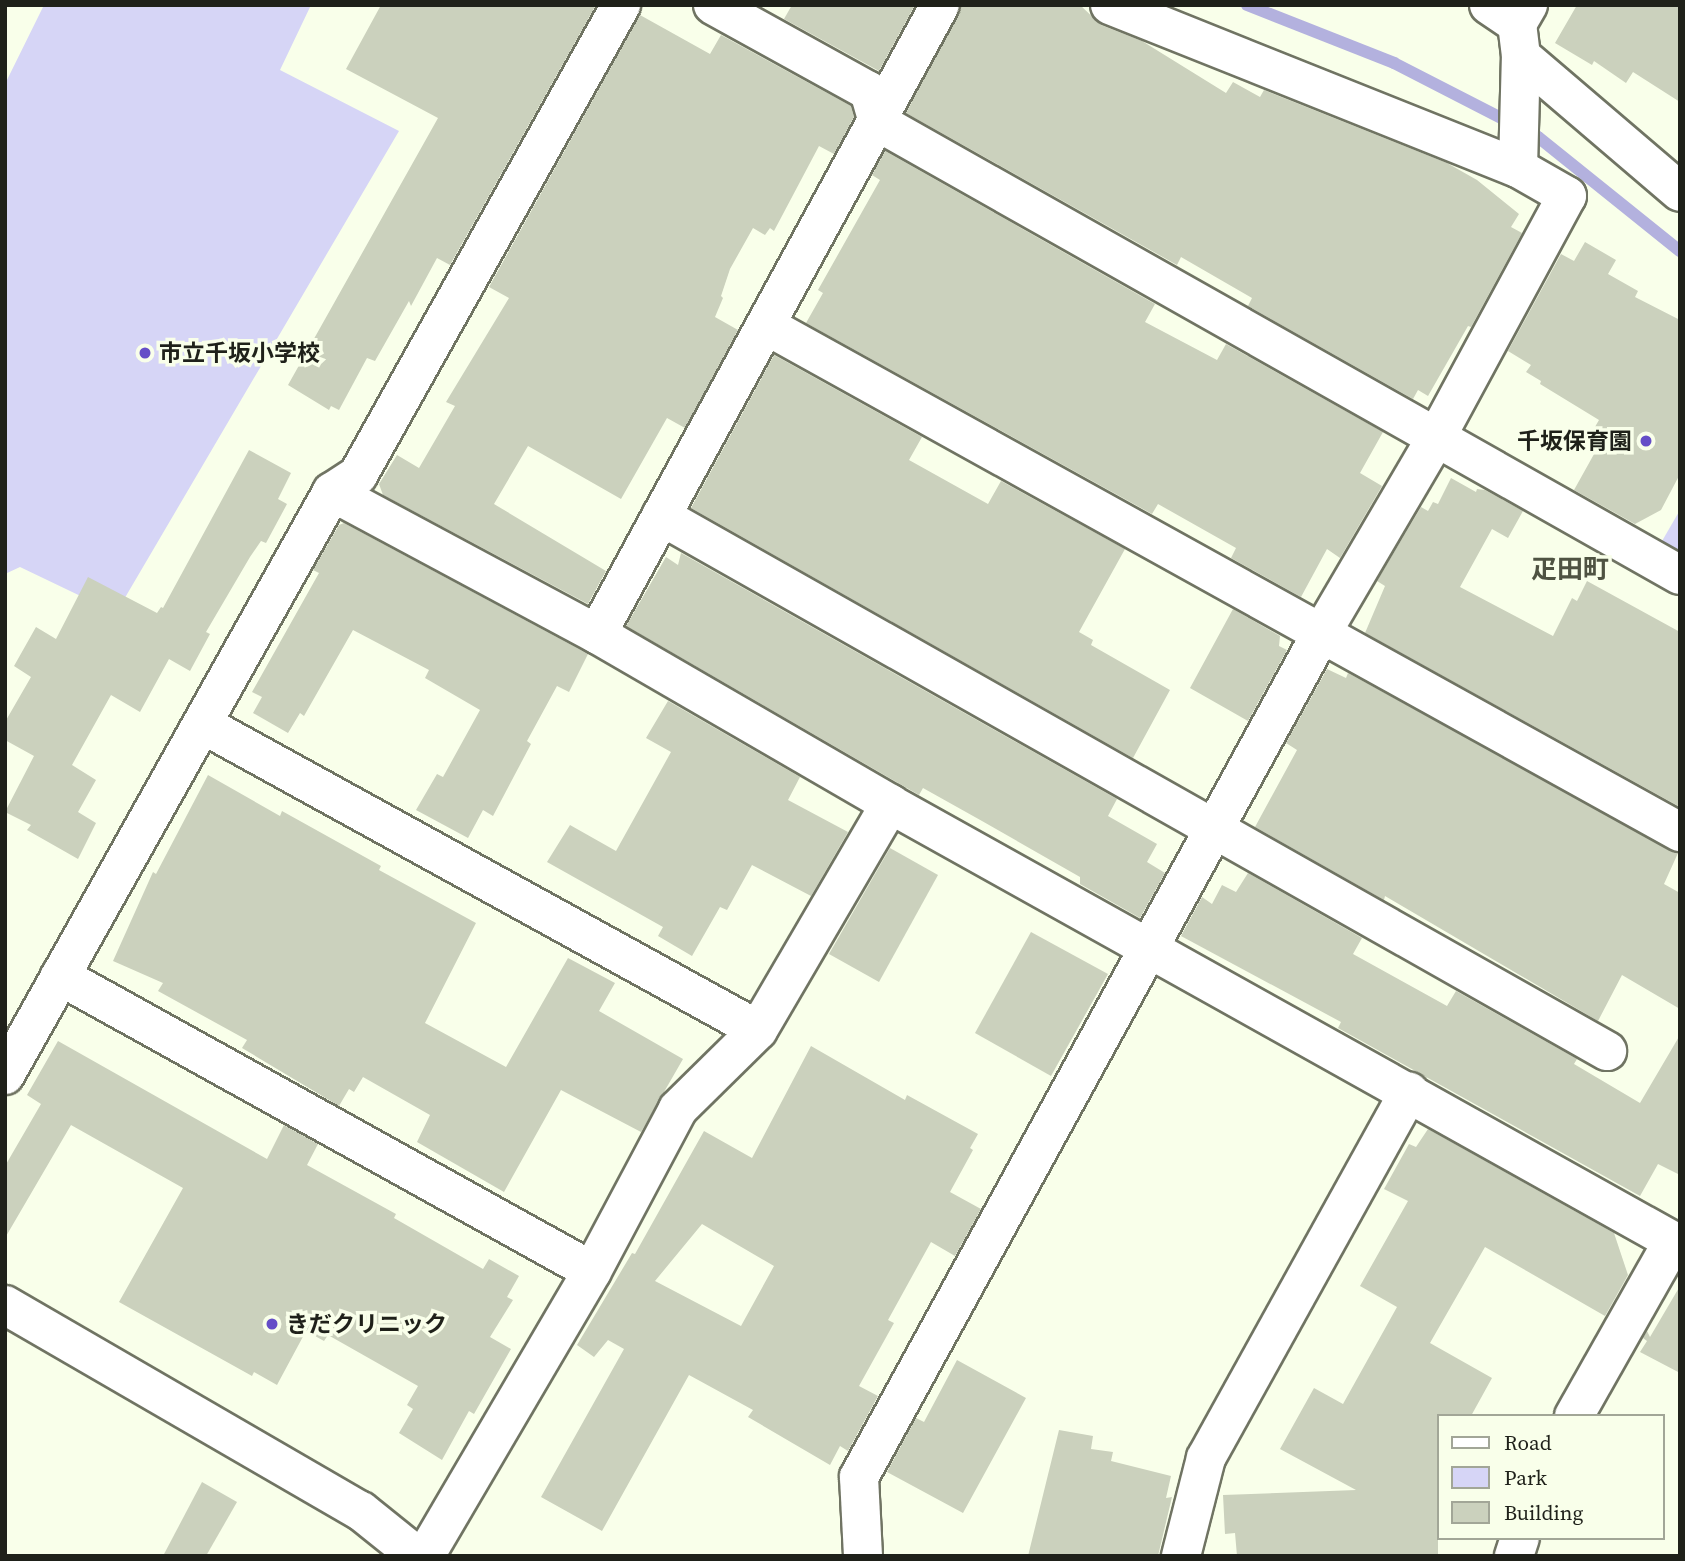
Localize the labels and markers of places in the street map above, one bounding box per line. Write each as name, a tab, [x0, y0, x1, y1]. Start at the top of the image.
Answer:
place label: 市立千坂小学校	[159, 339, 320, 367]
marker: 市立千坂小学校	[137, 345, 153, 361]
place label: 千坂保育園	[1517, 427, 1632, 455]
marker: 千坂保育園	[1638, 433, 1654, 449]
place label: きだクリニック	[286, 1310, 447, 1338]
marker: きだクリニック	[264, 1316, 280, 1332]

